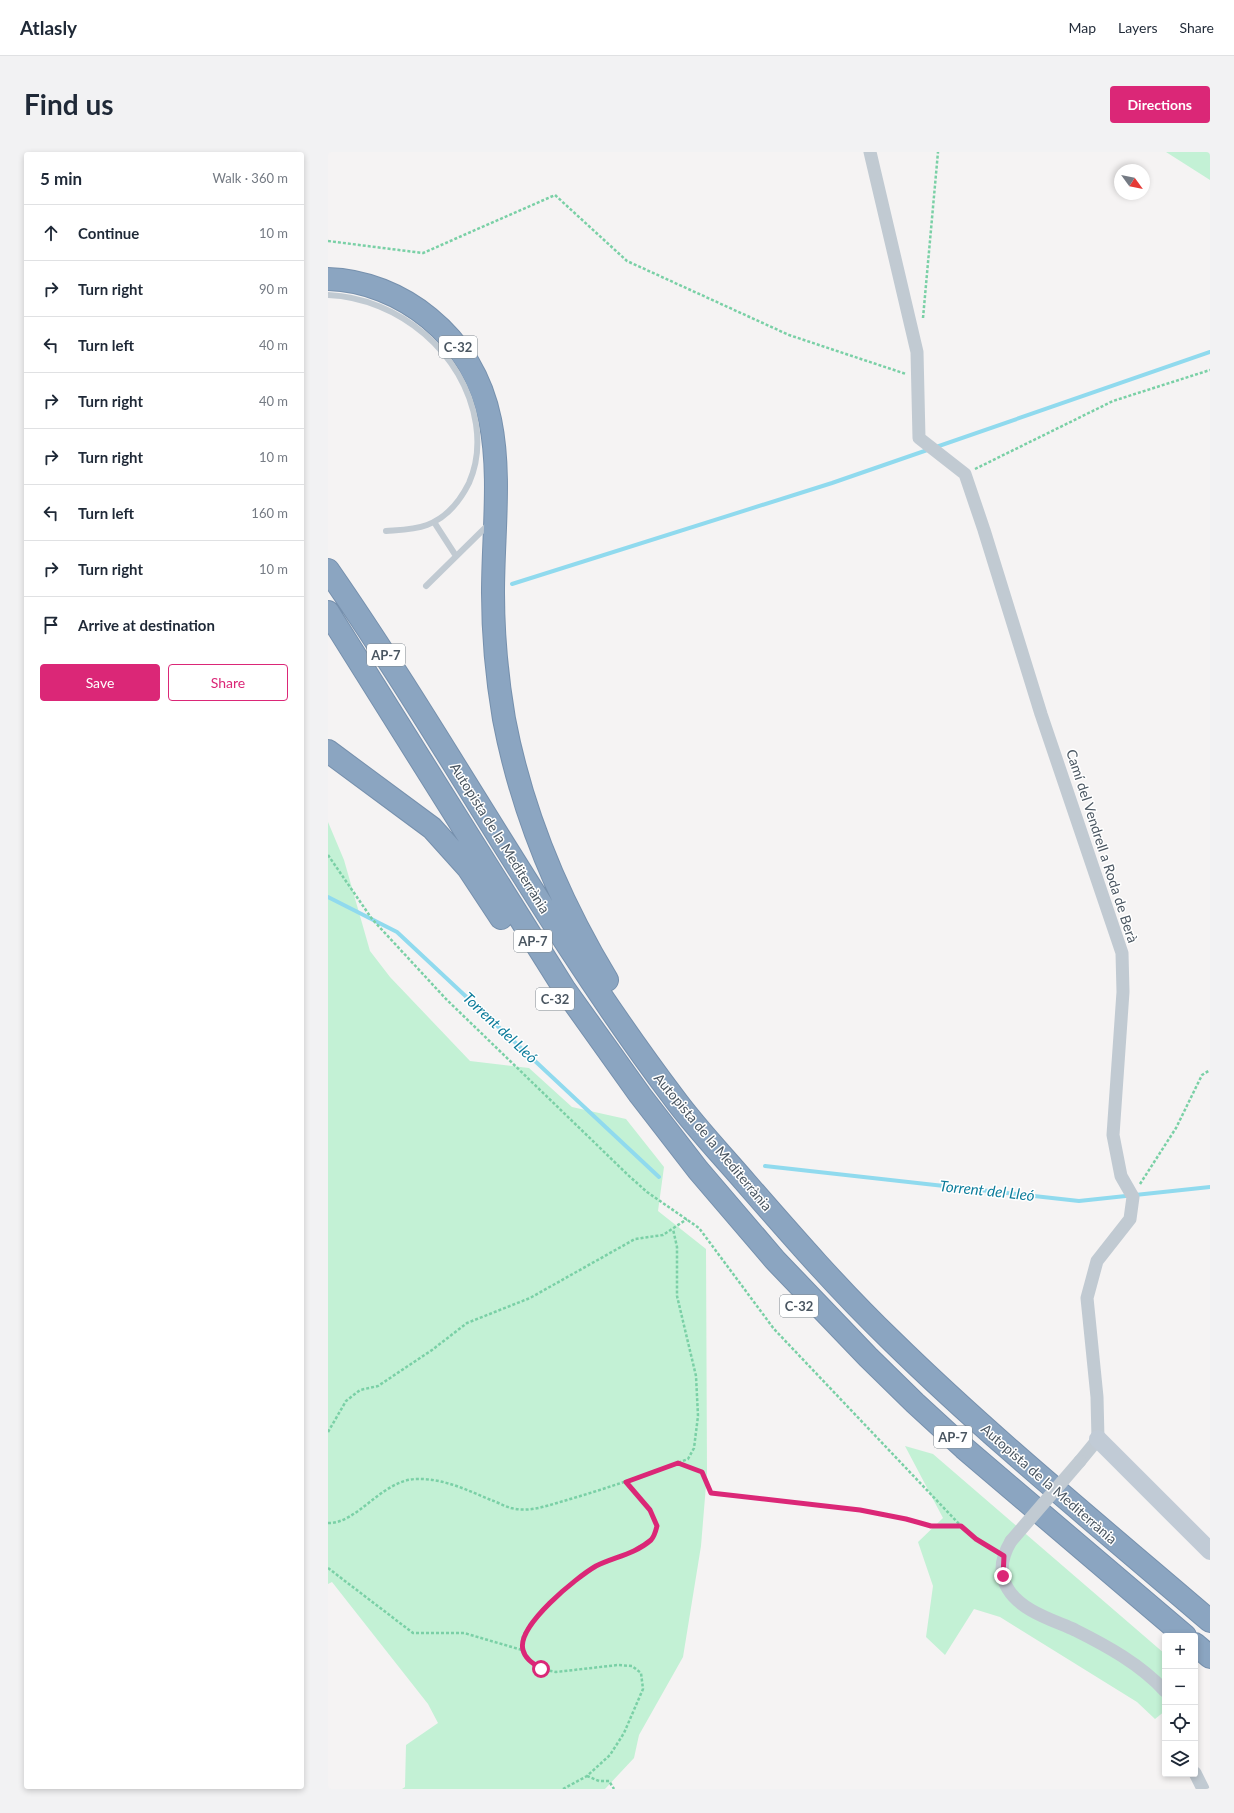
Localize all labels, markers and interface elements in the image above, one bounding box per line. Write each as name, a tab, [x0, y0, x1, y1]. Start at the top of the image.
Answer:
text: Atlasly	[20, 16, 77, 39]
text: Map	[1068, 19, 1096, 36]
text: Layers	[1118, 19, 1158, 36]
text: Share	[1180, 19, 1214, 36]
button: Directions	[1110, 86, 1210, 123]
text: Find us	[24, 87, 114, 121]
north arrow	[1114, 164, 1150, 200]
text: 5 min	[40, 168, 82, 189]
text: Walk · 360 m	[212, 170, 288, 186]
icon: ahead	[40, 222, 62, 244]
text: Continue	[78, 224, 139, 242]
text: 10 m	[259, 225, 288, 241]
icon: right	[40, 278, 62, 300]
text: Turn right	[78, 280, 143, 298]
text: 90 m	[259, 281, 288, 297]
icon: left	[40, 334, 62, 356]
text: Turn left	[78, 336, 134, 354]
road number: C-32	[439, 336, 477, 358]
text: 40 m	[259, 337, 288, 353]
icon: right	[40, 390, 62, 412]
text: Turn right	[78, 392, 143, 410]
text: 40 m	[259, 393, 288, 409]
icon: right	[40, 446, 62, 468]
text: Turn right	[78, 448, 143, 466]
text: 10 m	[259, 449, 288, 465]
icon: left	[40, 502, 62, 524]
text: Turn left	[78, 504, 134, 522]
text: 160 m	[251, 505, 288, 521]
icon: right	[40, 558, 62, 580]
text: Turn right	[78, 560, 143, 578]
text: 10 m	[259, 561, 288, 577]
icon: arrive	[40, 614, 62, 636]
text: Arrive at destination	[78, 616, 215, 634]
road number: AP-7	[367, 644, 405, 666]
button: Save	[40, 664, 160, 701]
button: Share	[168, 664, 288, 701]
street label: Camí del Vendrell a Roda de Berà	[1063, 747, 1142, 945]
street label: Autopista de la Mediterrània	[447, 759, 554, 916]
road number: AP-7	[514, 930, 552, 952]
water label: Torrent del Lleó	[460, 988, 542, 1067]
road number: C-32	[536, 988, 574, 1010]
street label: Autopista de la Mediterrània	[651, 1069, 776, 1214]
water label: Torrent del Lleó	[939, 1176, 1036, 1204]
road number: C-32	[780, 1295, 818, 1317]
street label: Autopista de la Mediterrània	[978, 1420, 1121, 1547]
road number: AP-7	[934, 1426, 972, 1448]
route end	[994, 1567, 1012, 1585]
map controls	[1162, 1633, 1198, 1777]
button: +	[1162, 1633, 1198, 1669]
route start	[532, 1660, 550, 1678]
button: −	[1162, 1669, 1198, 1705]
button: locate	[1162, 1705, 1198, 1741]
button: layers	[1162, 1741, 1198, 1777]

